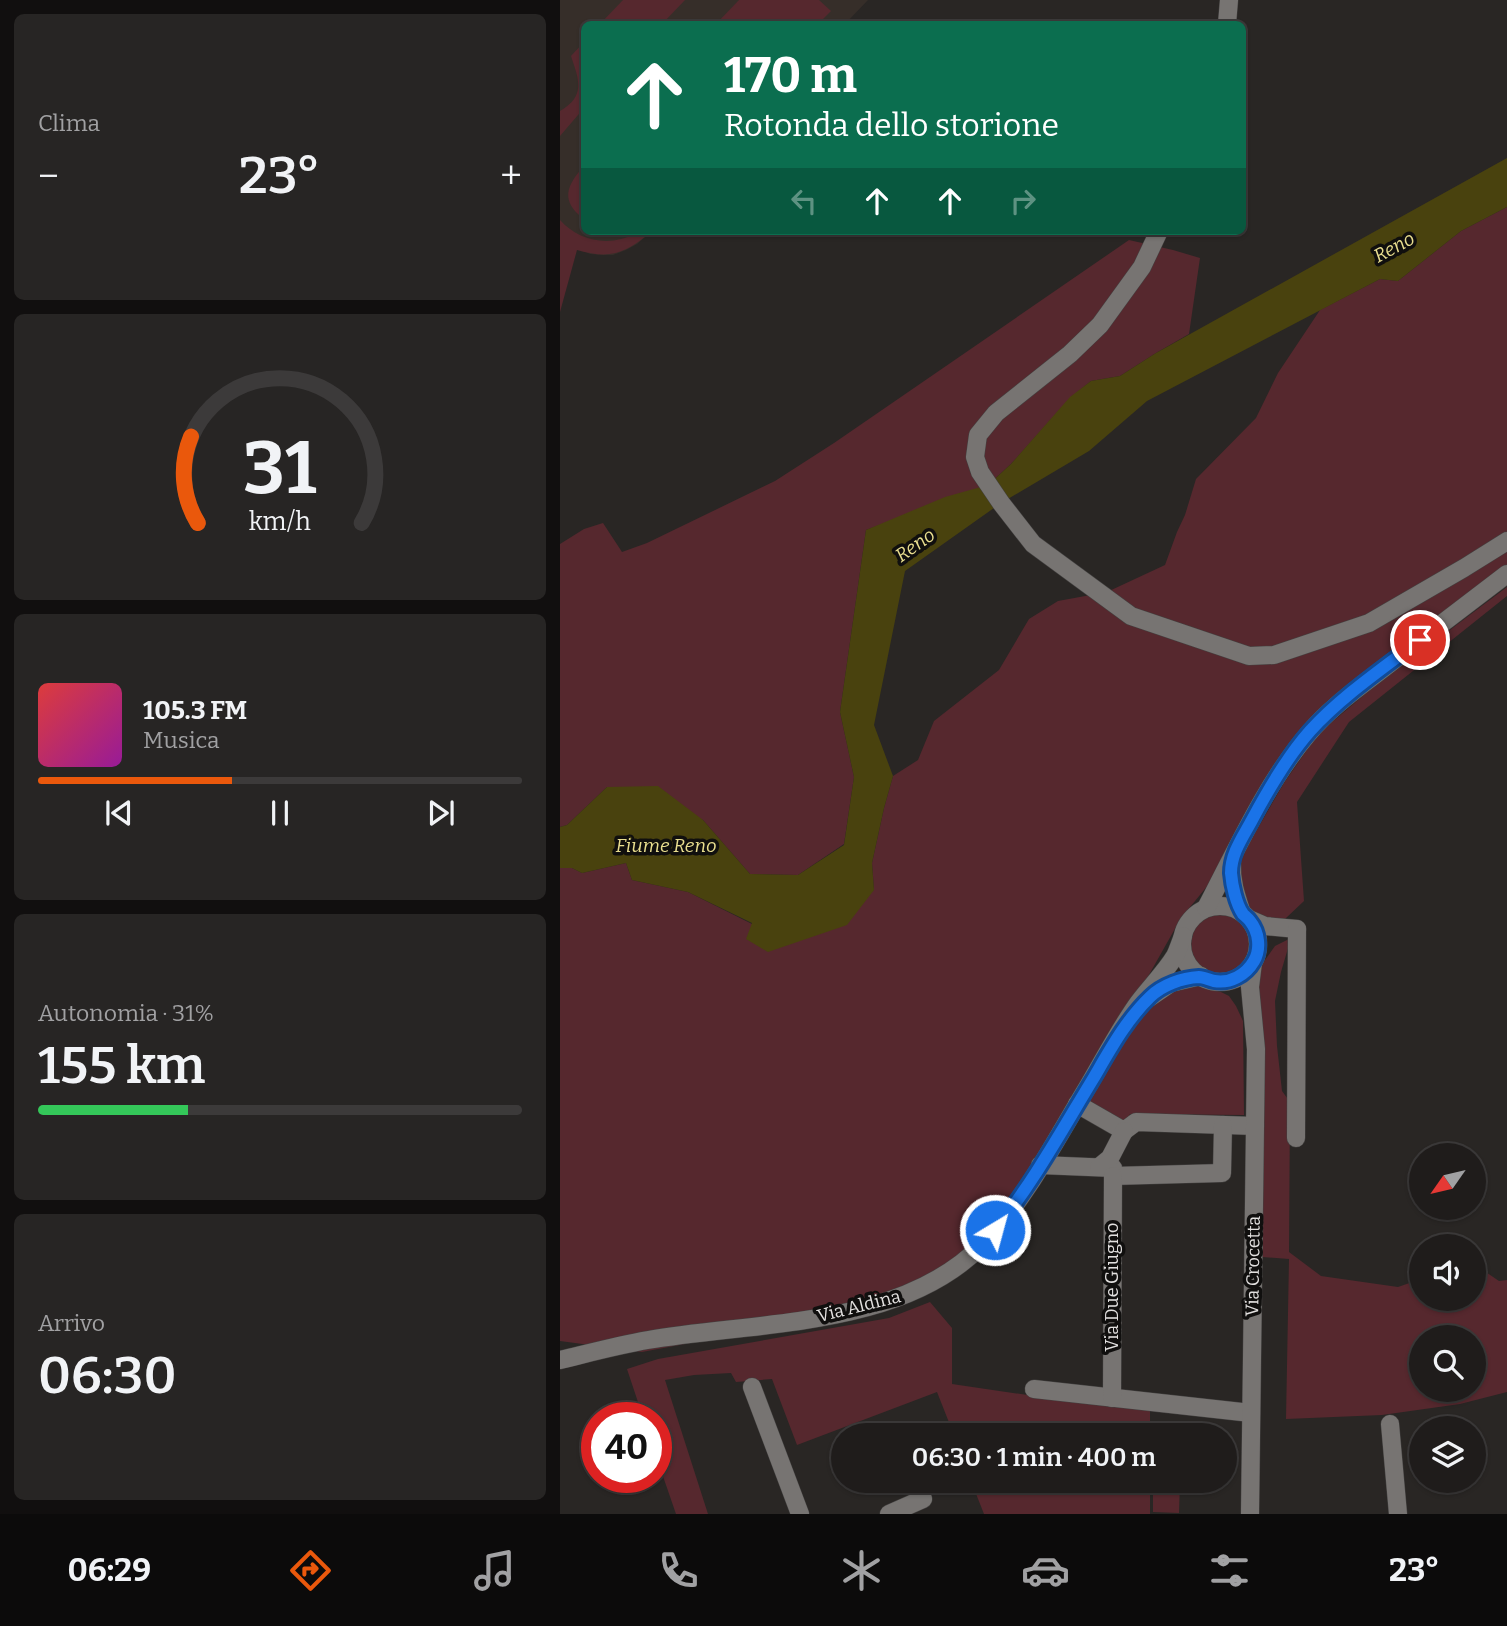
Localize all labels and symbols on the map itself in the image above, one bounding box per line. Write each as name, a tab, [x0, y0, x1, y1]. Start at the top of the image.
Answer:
water label: Reno	[1369, 227, 1419, 267]
water label: Reno	[891, 523, 939, 567]
pin	[1390, 610, 1450, 670]
water label: Fiume Reno	[616, 834, 716, 857]
north arrow	[1409, 1143, 1486, 1220]
position arrow	[958, 1193, 1032, 1267]
street label: Via Crocetta	[1241, 1215, 1265, 1317]
street label: Via Due Giugno	[1101, 1223, 1123, 1351]
street label: Via Aldina	[815, 1285, 903, 1327]
speed limit sign: 40	[581, 1402, 672, 1493]

